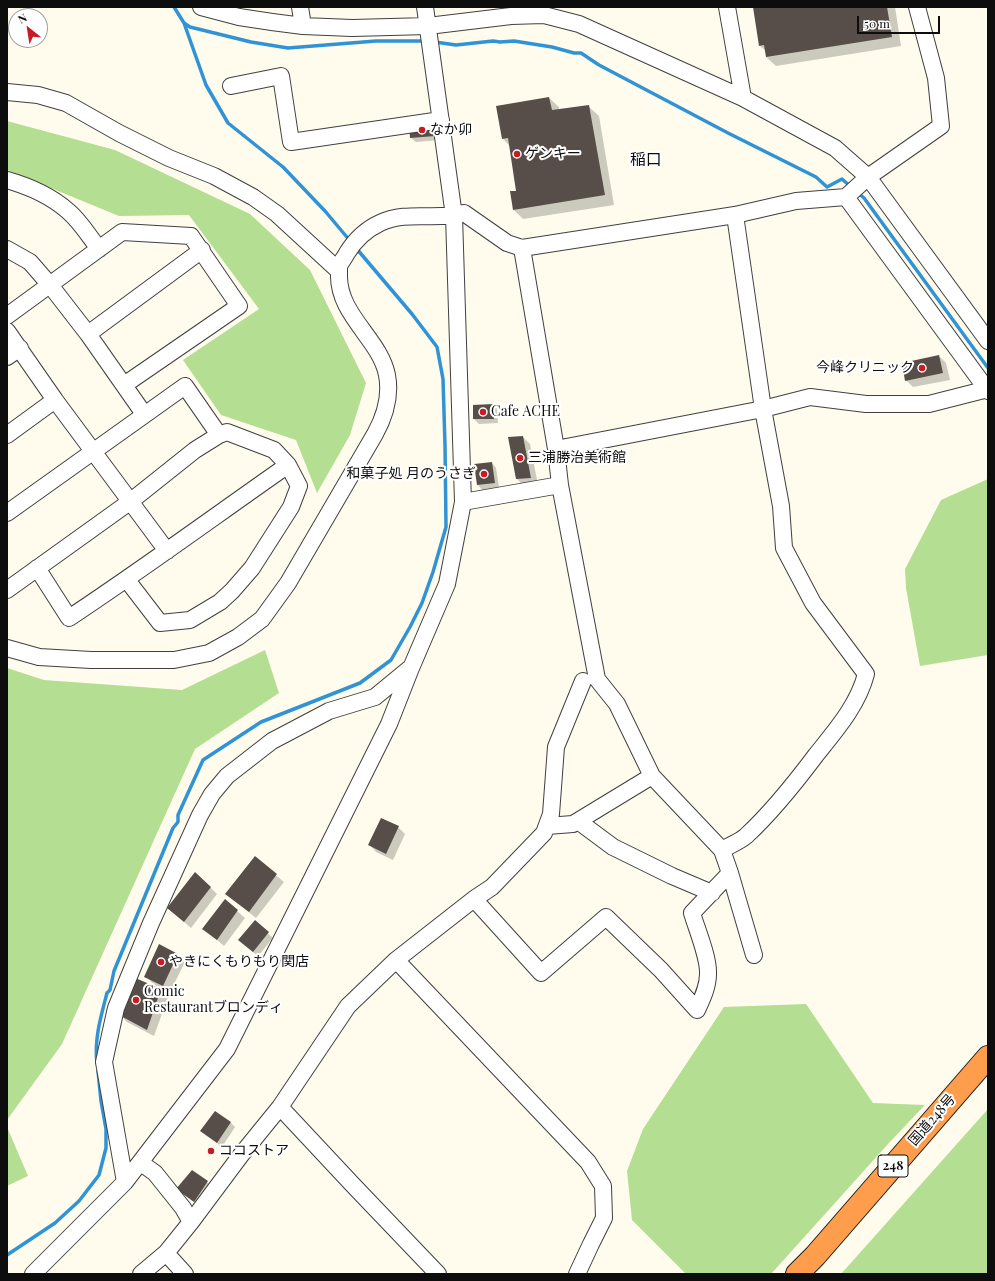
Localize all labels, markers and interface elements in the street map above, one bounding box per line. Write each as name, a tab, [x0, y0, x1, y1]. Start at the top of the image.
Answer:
north arrow	[8, 8, 48, 48]
scale bar	[859, 8, 942, 34]
text: N	[15, 10, 29, 27]
text: 50 m	[864, 15, 890, 31]
place label: なか卯	[430, 122, 472, 138]
marker: なか卯	[417, 125, 427, 135]
place label: ゲンキー	[525, 146, 581, 162]
marker: ゲンキー	[512, 149, 522, 159]
district label: 稲口	[630, 150, 662, 170]
place label: 今峰クリニック	[816, 360, 914, 376]
marker: 今峰クリニック	[917, 363, 927, 373]
place label: Cafe ACHE	[491, 404, 560, 420]
marker: Cafe ACHE	[478, 407, 488, 417]
place label: 三浦勝治美術館	[528, 450, 626, 466]
marker: 三浦勝治美術館	[515, 453, 525, 463]
place label: 和菓子処 月のうさぎ	[347, 466, 476, 482]
marker: 和菓子処 月のうさぎ	[479, 469, 489, 479]
place label: やきにくもりもり関店	[169, 954, 309, 970]
marker: やきにくもりもり関店	[156, 957, 166, 967]
place label: Comic Restaurantブロンディ	[144, 984, 283, 1016]
marker: Comic Restaurantブロンディ	[131, 995, 141, 1005]
street label: 国道248号	[905, 1091, 959, 1149]
place label: ココストア	[219, 1143, 289, 1159]
marker: ココストア	[206, 1146, 216, 1156]
road number: 248	[878, 1155, 908, 1177]

